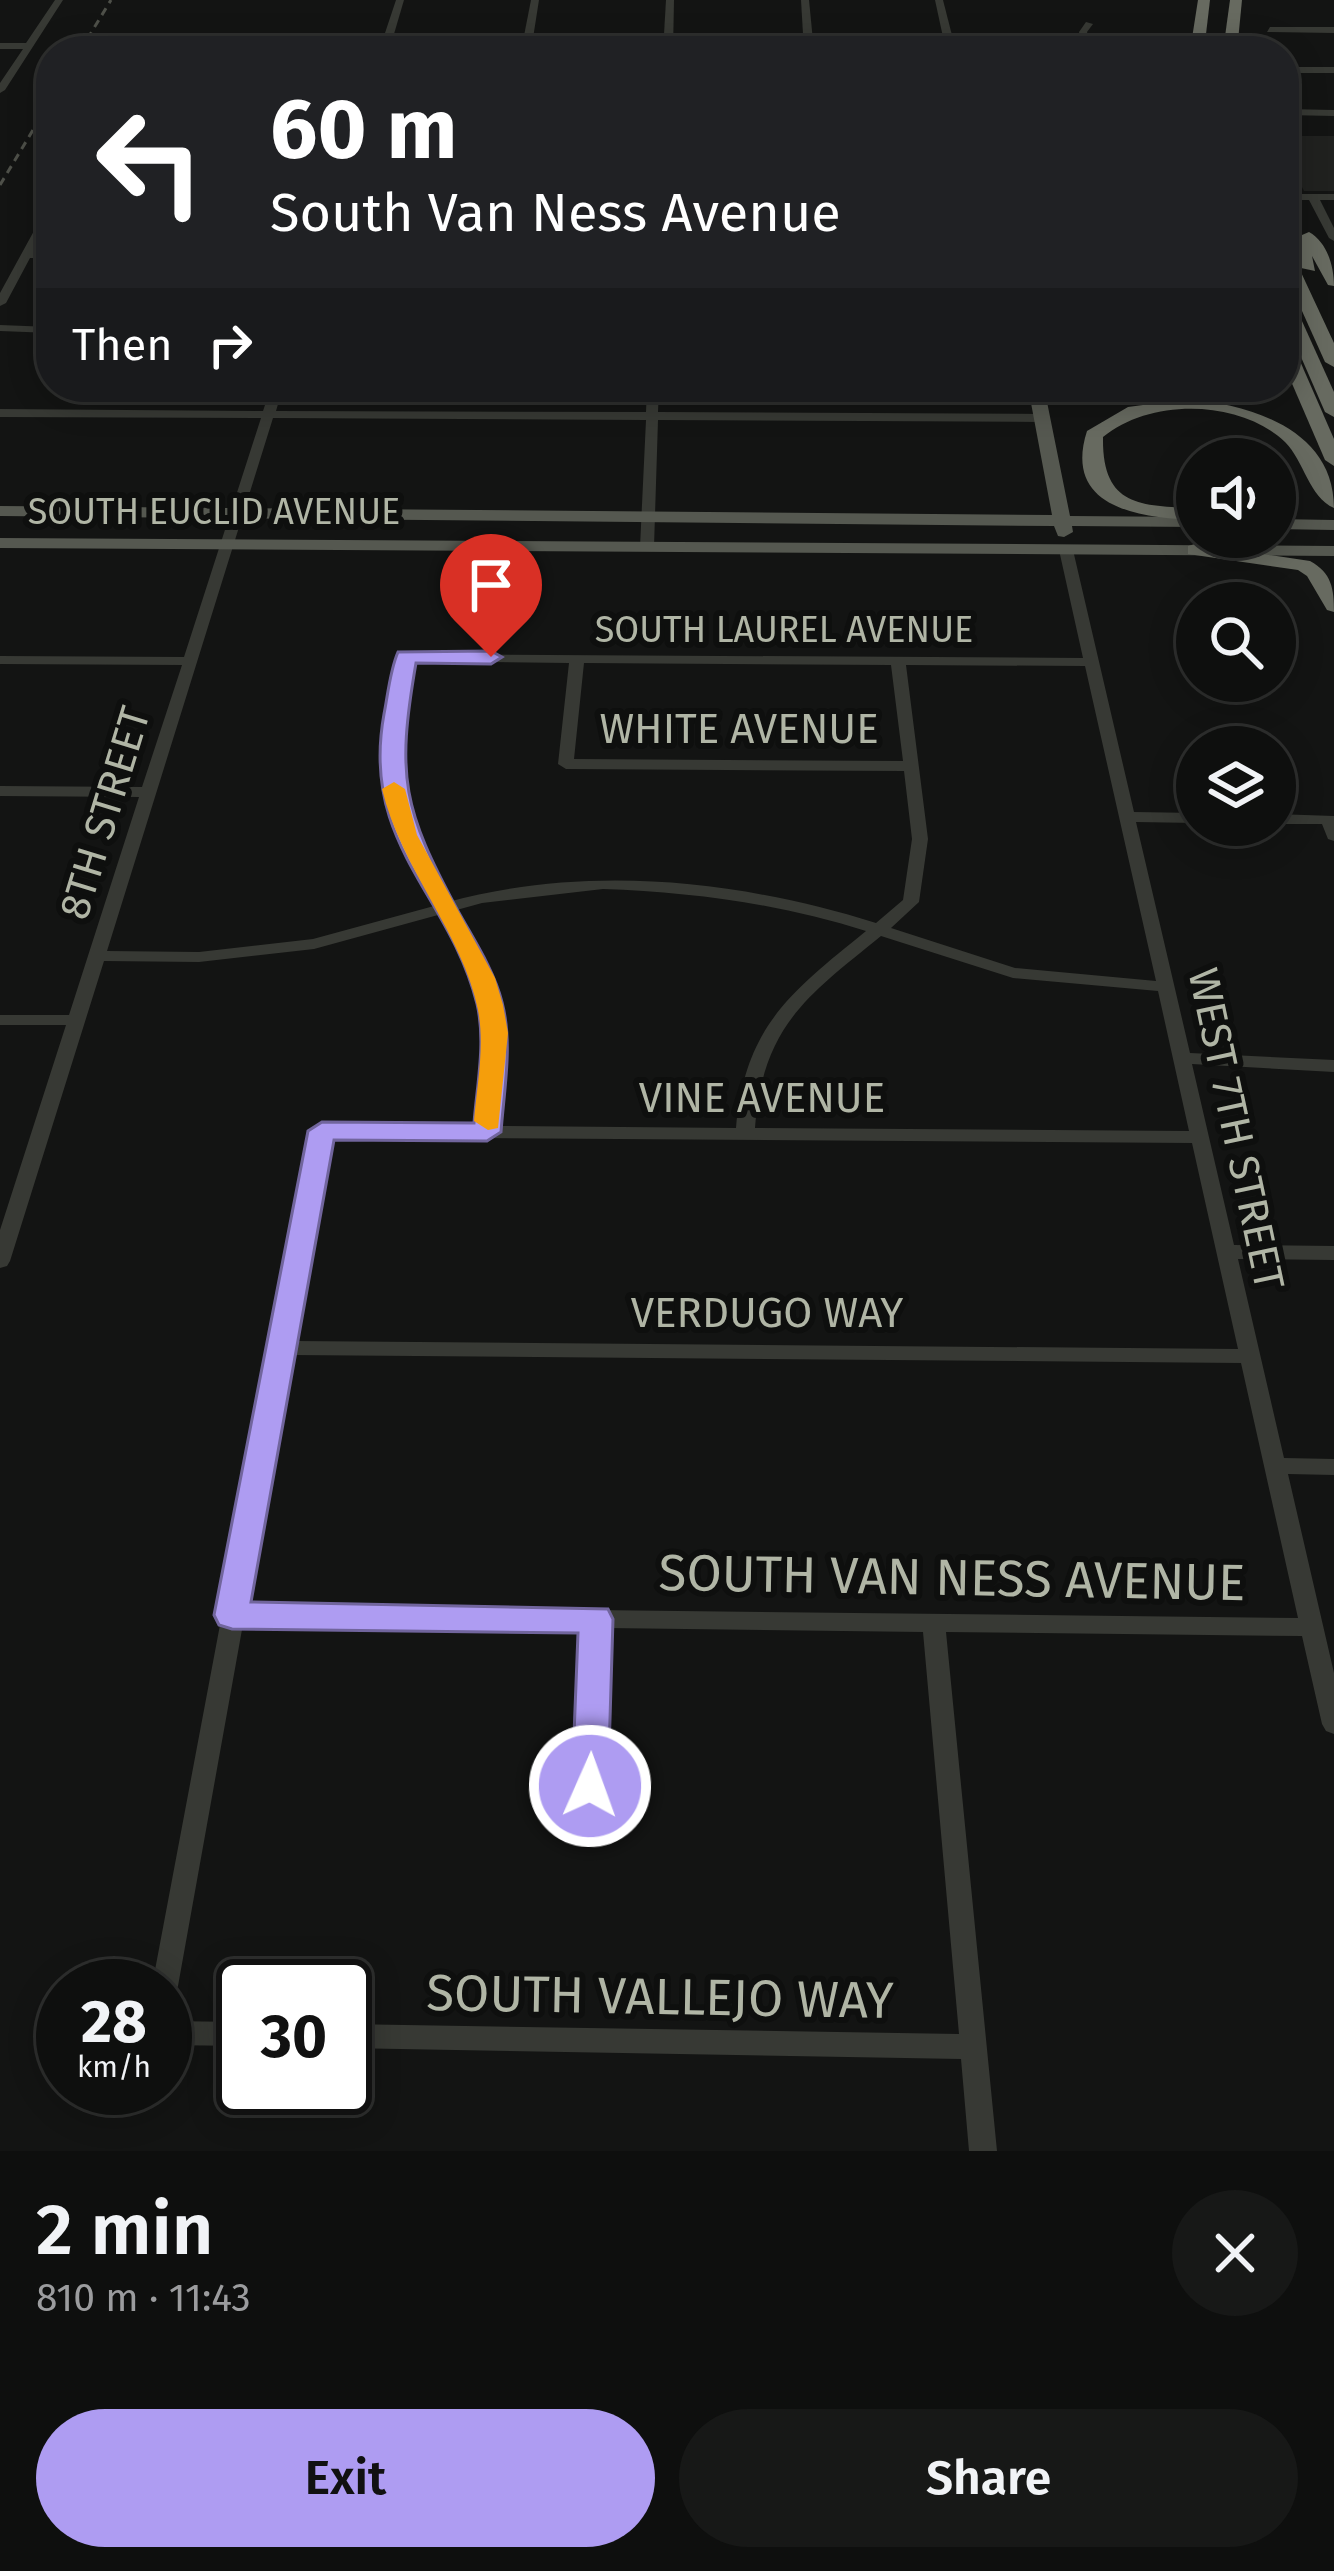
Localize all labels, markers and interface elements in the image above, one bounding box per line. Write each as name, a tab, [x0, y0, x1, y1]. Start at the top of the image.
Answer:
text: 60 m	[270, 79, 457, 180]
icon: left	[72, 84, 228, 240]
text: South Van Ness Avenue	[270, 181, 841, 245]
icon: right	[197, 312, 263, 378]
text: Then	[72, 318, 173, 372]
map controls	[1176, 438, 1296, 846]
button: sound	[1176, 438, 1296, 558]
street label: SOUTH EUCLID AVENUE	[28, 490, 400, 534]
pin	[440, 534, 542, 657]
icon: arrive	[458, 552, 524, 618]
button: search	[1176, 582, 1296, 702]
street label: SOUTH LAUREL AVENUE	[595, 608, 973, 652]
street label: 8TH STREET	[49, 700, 161, 925]
street label: WHITE AVENUE	[599, 704, 879, 754]
button: layers	[1176, 726, 1296, 846]
street label: WEST 7TH STREET	[1178, 964, 1295, 1295]
street label: VINE AVENUE	[639, 1073, 885, 1123]
street label: VERDUGO WAY	[631, 1288, 903, 1338]
street label: SOUTH VAN NESS AVENUE	[658, 1542, 1246, 1614]
position arrow	[527, 1723, 653, 1849]
speed limit sign: 30	[216, 1959, 372, 2115]
street label: SOUTH VALLEJO WAY	[426, 1962, 894, 2032]
text: 28	[81, 1986, 147, 2058]
text: km/h	[77, 2049, 151, 2085]
text: 2 min	[36, 2187, 213, 2273]
button: close	[1172, 2190, 1298, 2316]
text: 810 m · 11:43	[36, 2275, 251, 2321]
button: Exit	[36, 2409, 655, 2547]
button: Share	[679, 2409, 1298, 2547]

